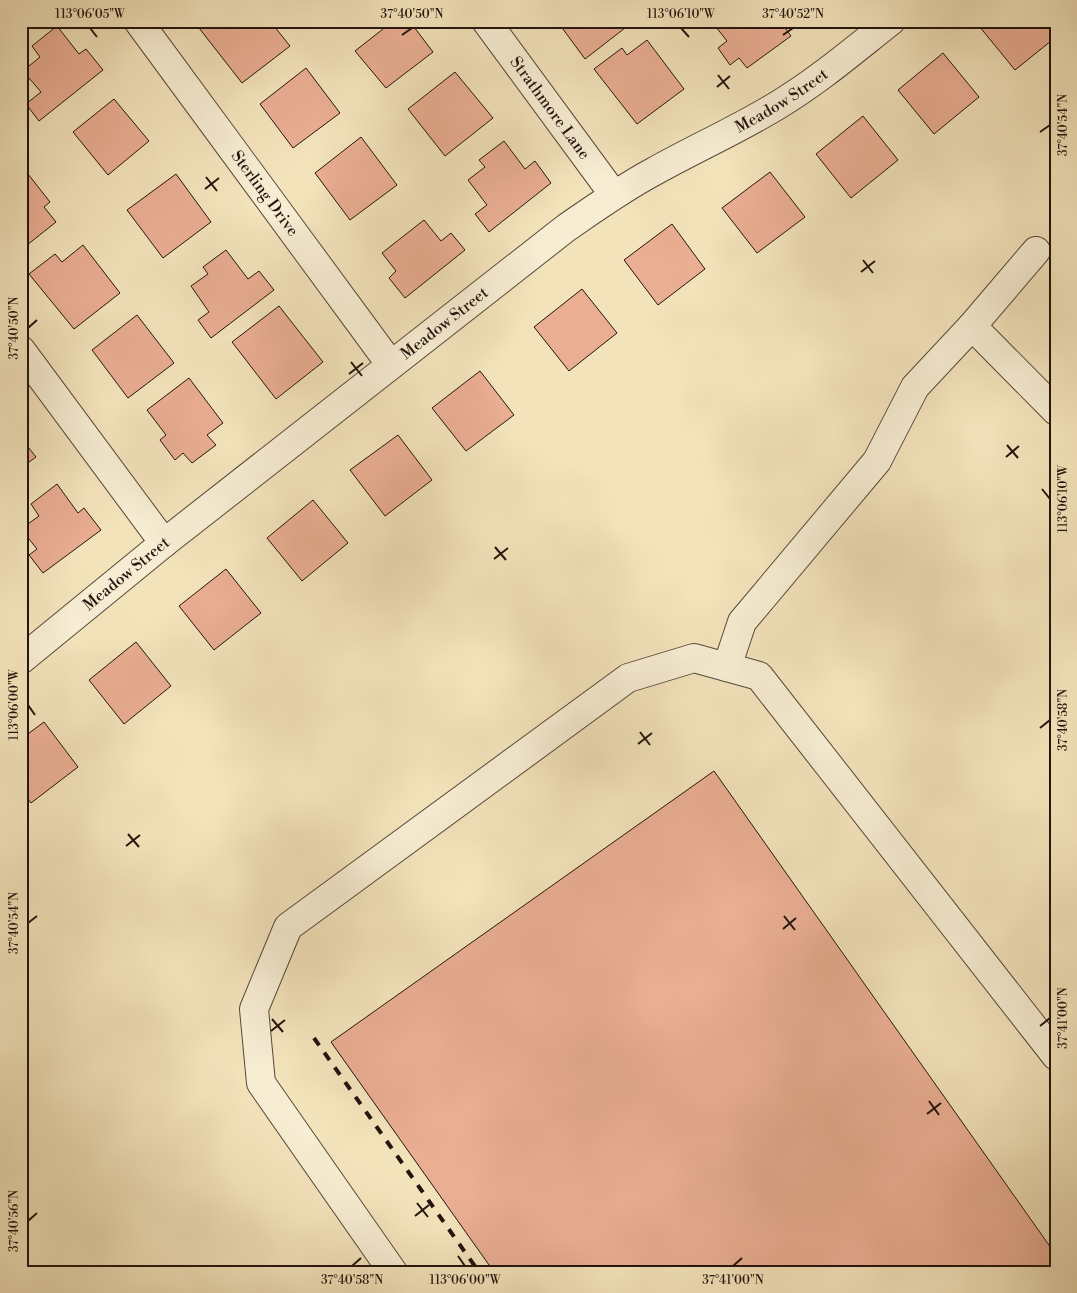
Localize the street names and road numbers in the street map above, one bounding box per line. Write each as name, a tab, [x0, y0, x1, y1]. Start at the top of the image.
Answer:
street label: Strathmore Lane	[506, 53, 594, 163]
street label: Meadow Street	[732, 64, 832, 137]
street label: Sterling Drive	[227, 147, 303, 240]
street label: Meadow Street	[397, 283, 493, 364]
street label: Meadow Street	[79, 532, 174, 615]

